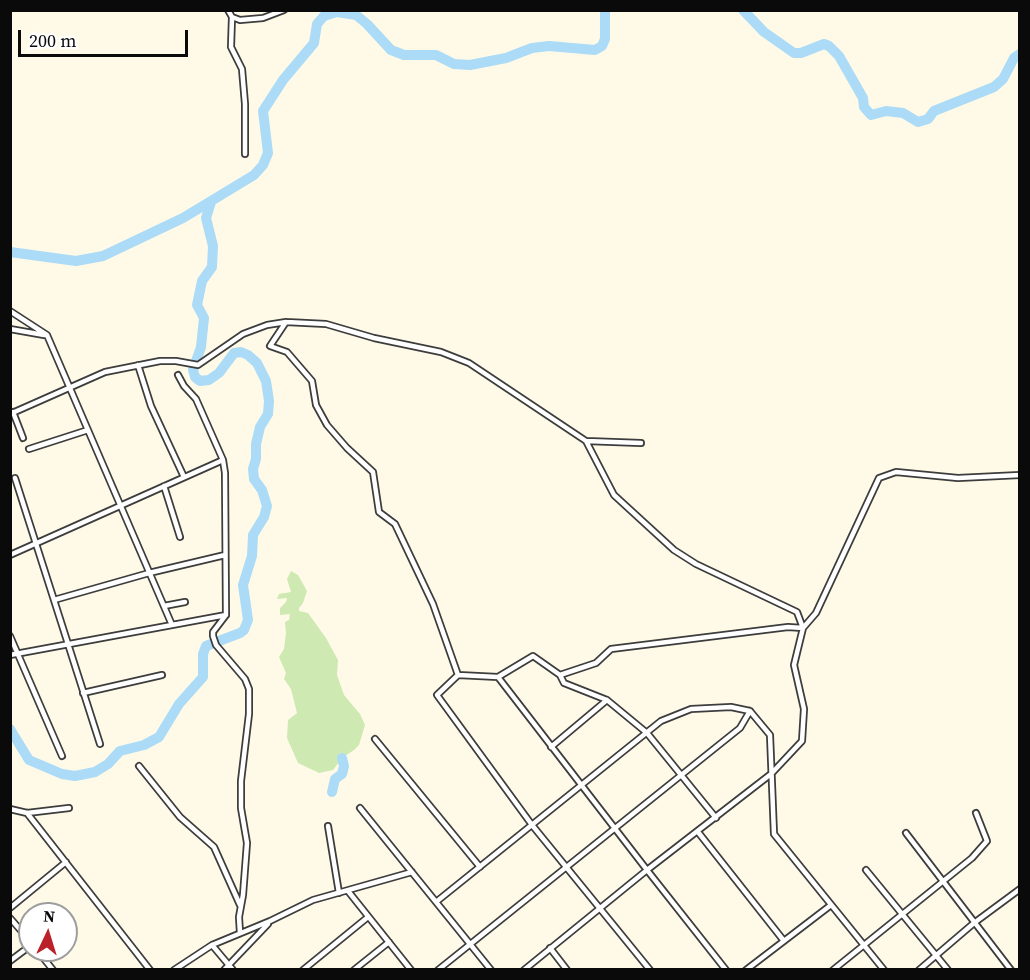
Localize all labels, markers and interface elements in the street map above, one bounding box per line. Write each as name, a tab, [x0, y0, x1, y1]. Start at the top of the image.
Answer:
scale bar	[21, 18, 190, 56]
text: 200 m	[29, 28, 76, 53]
north arrow	[18, 902, 78, 962]
text: N	[43, 905, 56, 927]

